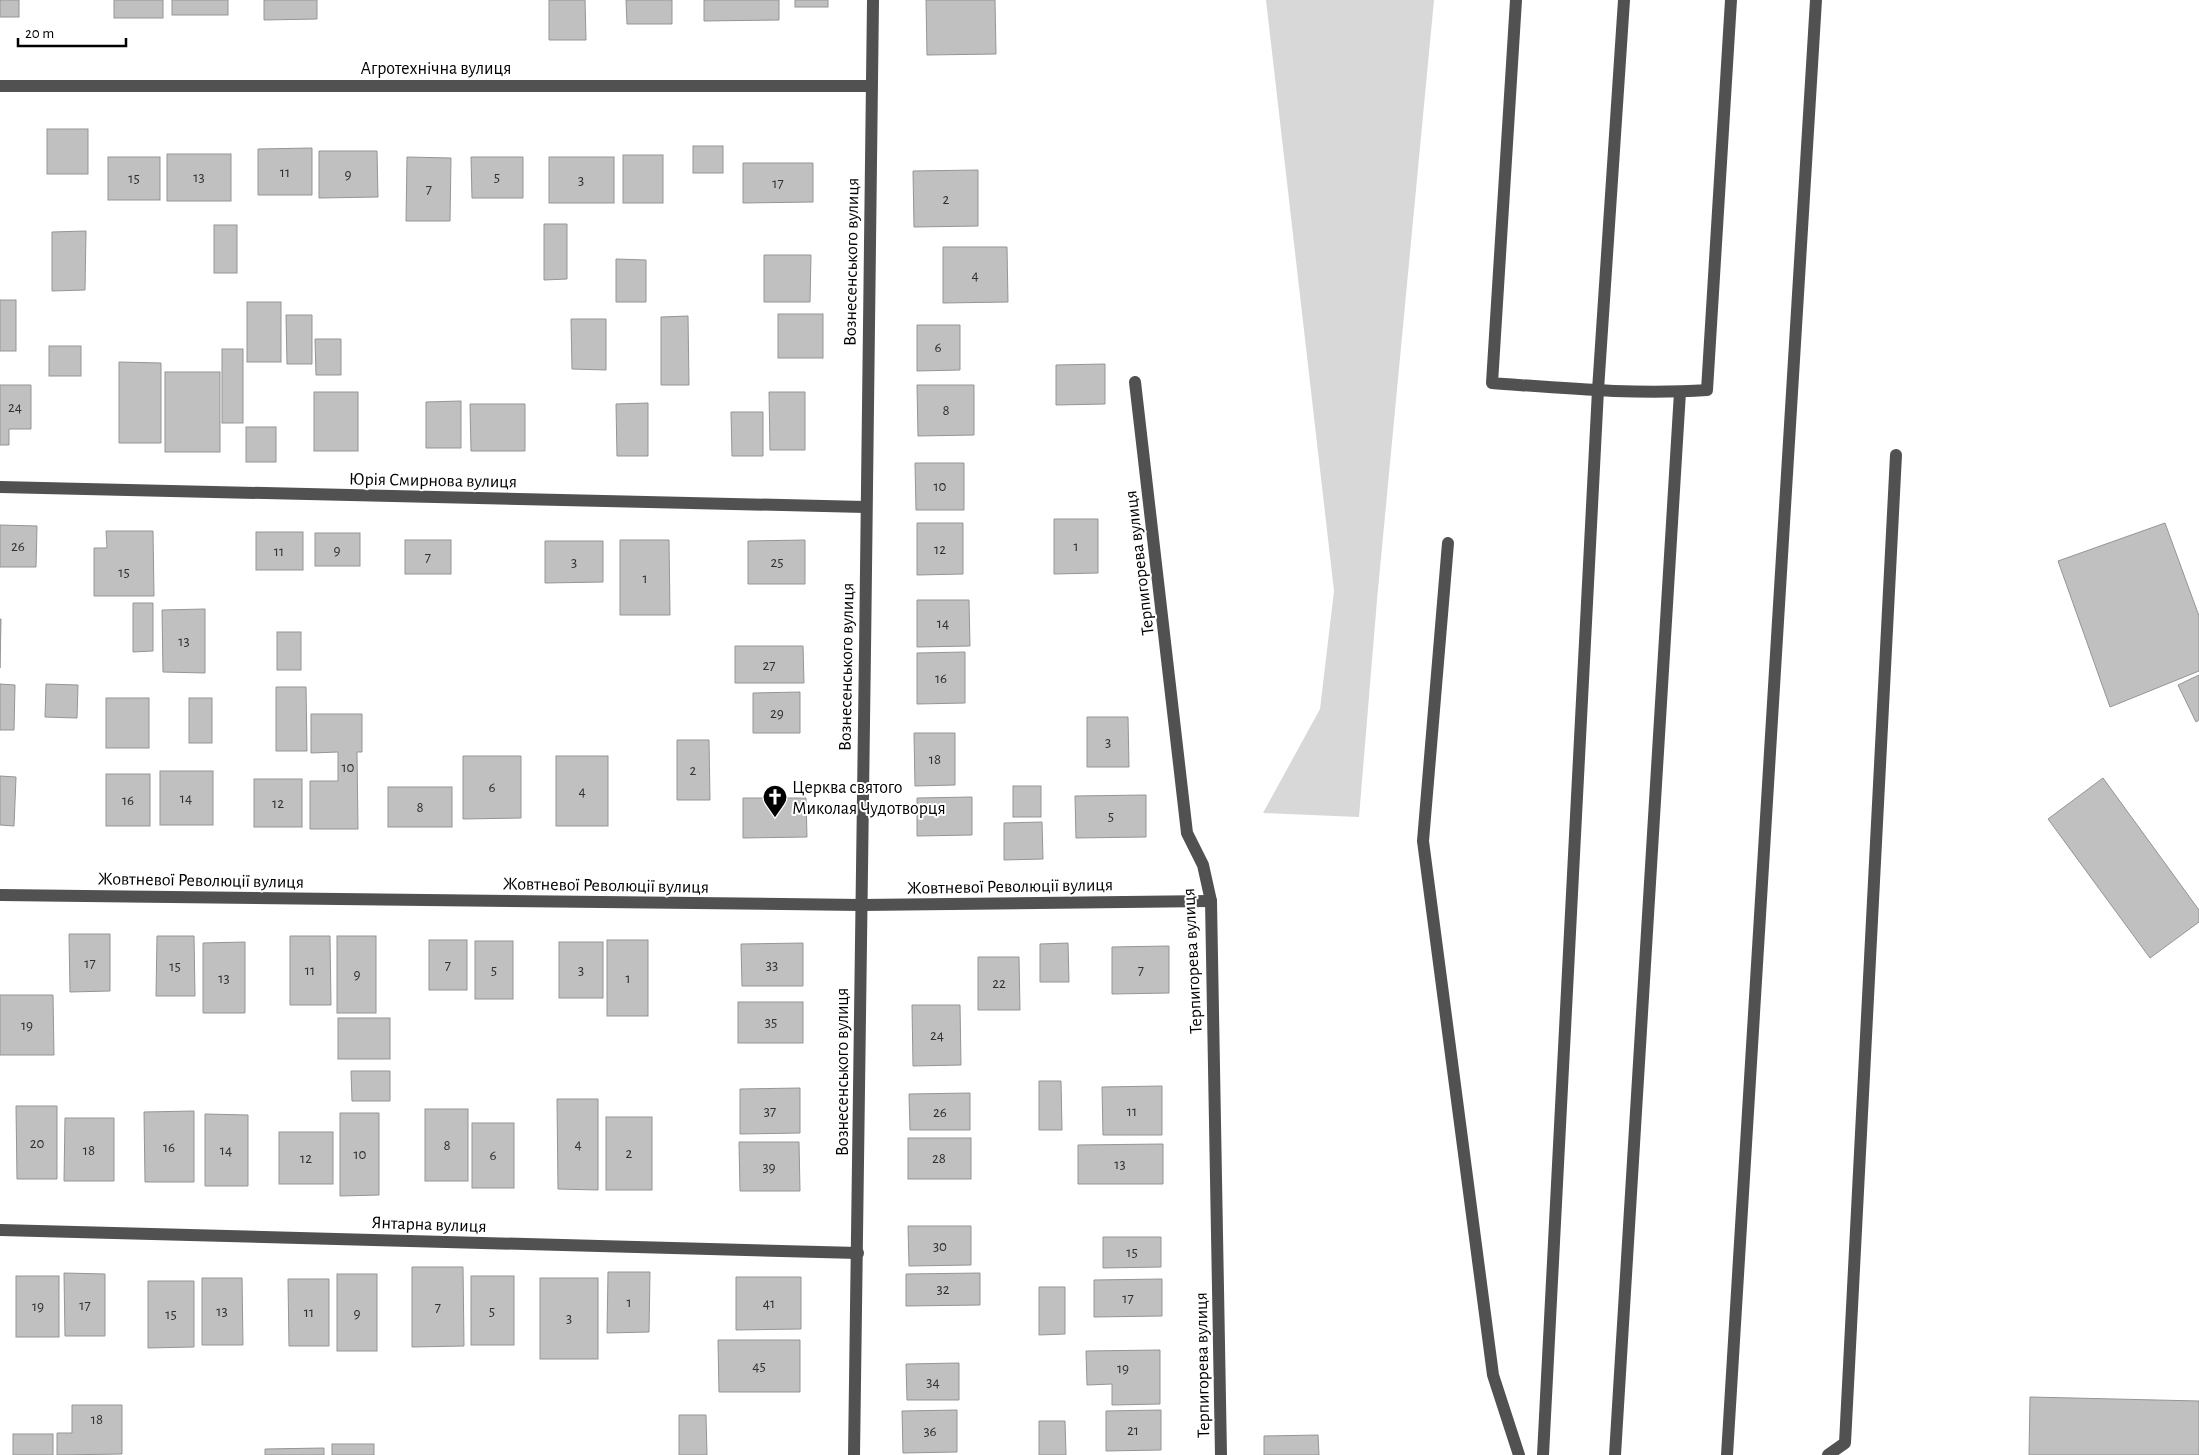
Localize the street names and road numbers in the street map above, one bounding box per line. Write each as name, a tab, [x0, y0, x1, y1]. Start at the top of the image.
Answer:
street label: Агротехнічна вулиця	[361, 60, 511, 78]
street label: Вознесенського вулиця	[842, 178, 862, 346]
street label: Юрія Смирнова вулиця	[349, 471, 517, 491]
street label: Терпигорева вулиця	[1122, 489, 1158, 636]
street label: Вознесенського вулиця	[837, 583, 857, 751]
street label: Жовтневої Революції вулиця	[98, 870, 304, 892]
street label: Жовтневої Революції вулиця	[503, 875, 709, 897]
street label: Жовтневої Революції вулиця	[907, 876, 1113, 898]
street label: Терпигорева вулиця	[1180, 888, 1206, 1034]
street label: Вознесенського вулиця	[834, 988, 852, 1156]
street label: Янтарна вулиця	[371, 1214, 487, 1236]
street label: Терпигорева вулиця	[1193, 1292, 1213, 1438]

